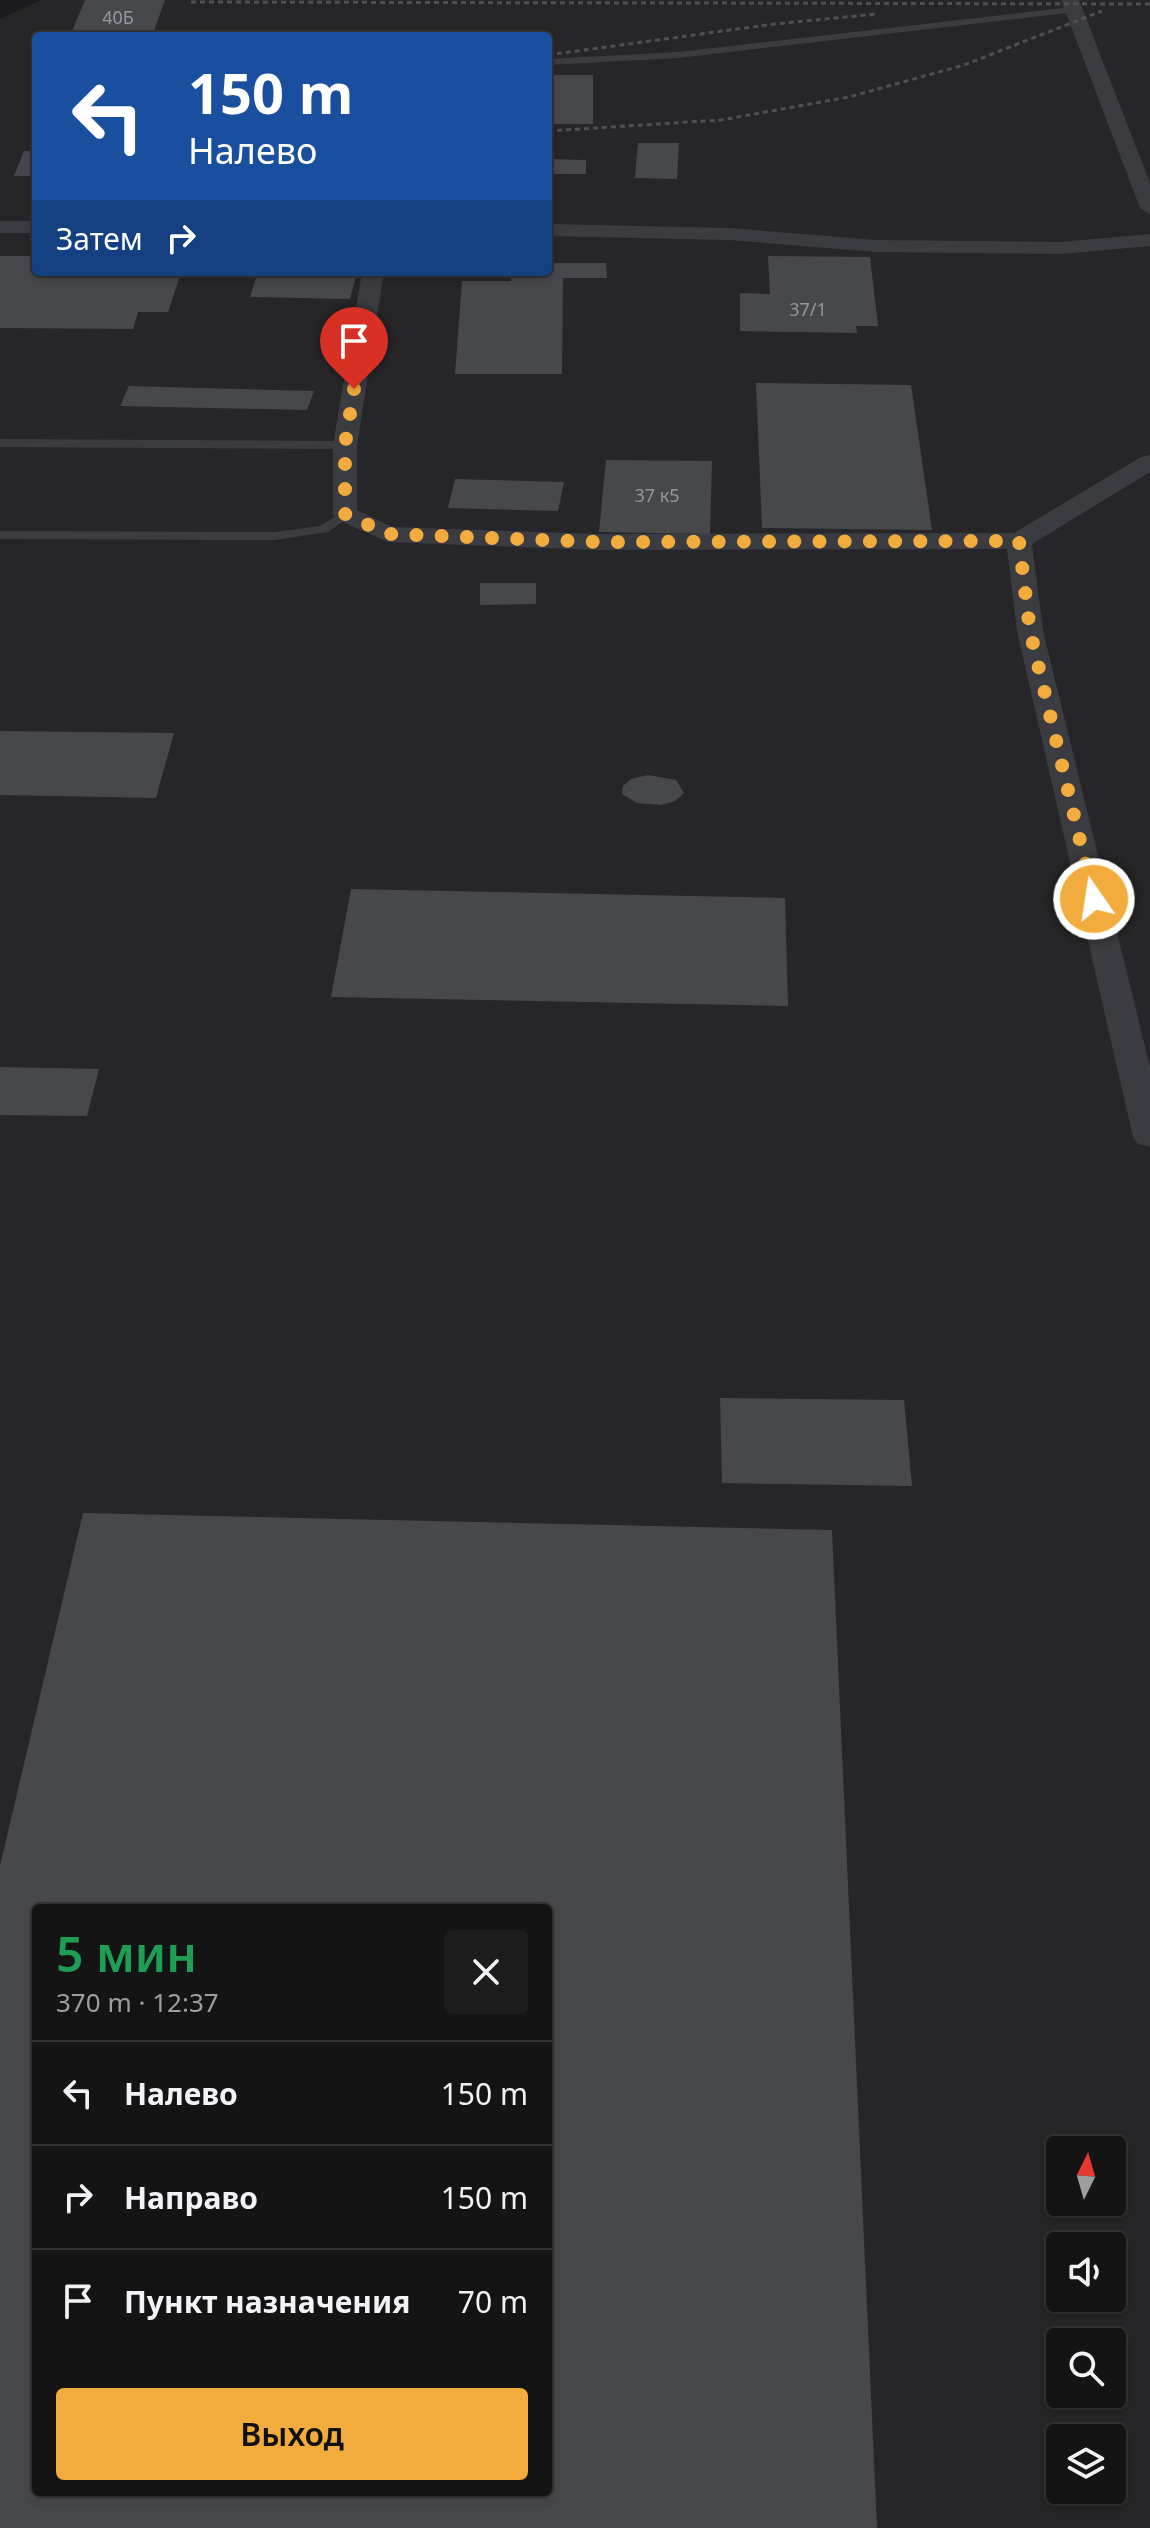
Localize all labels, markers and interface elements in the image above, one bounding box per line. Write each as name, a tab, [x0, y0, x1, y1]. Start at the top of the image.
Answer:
house number: 40Б	[102, 5, 134, 29]
text: 150 m	[188, 54, 353, 130]
icon: left	[56, 64, 160, 168]
text: Налево	[188, 126, 317, 175]
icon: right	[159, 216, 203, 260]
text: Затем	[56, 218, 143, 259]
house number: 37/1	[789, 297, 827, 321]
pin	[320, 307, 388, 389]
icon: arrive	[332, 319, 376, 363]
house number: 37 к5	[634, 483, 680, 507]
position arrow	[1052, 857, 1136, 941]
text: 5 мин	[56, 1921, 197, 1986]
button: close	[444, 1930, 528, 2014]
text: 370 m · 12:37	[56, 1984, 219, 2020]
icon: left	[56, 2071, 100, 2115]
text: Налево	[124, 2073, 238, 2114]
text: 150 m	[441, 2073, 528, 2114]
north arrow	[1046, 2136, 1126, 2216]
map controls	[1046, 2136, 1126, 2504]
icon: right	[56, 2175, 100, 2219]
text: Направо	[124, 2177, 258, 2218]
text: 150 m	[441, 2177, 528, 2218]
button: sound	[1046, 2232, 1126, 2312]
icon: arrive	[56, 2279, 100, 2323]
text: Пункт назначения	[124, 2281, 410, 2322]
text: 70 m	[458, 2281, 528, 2322]
button: search	[1046, 2328, 1126, 2408]
button: Выход	[56, 2388, 528, 2480]
button: layers	[1046, 2424, 1126, 2504]

